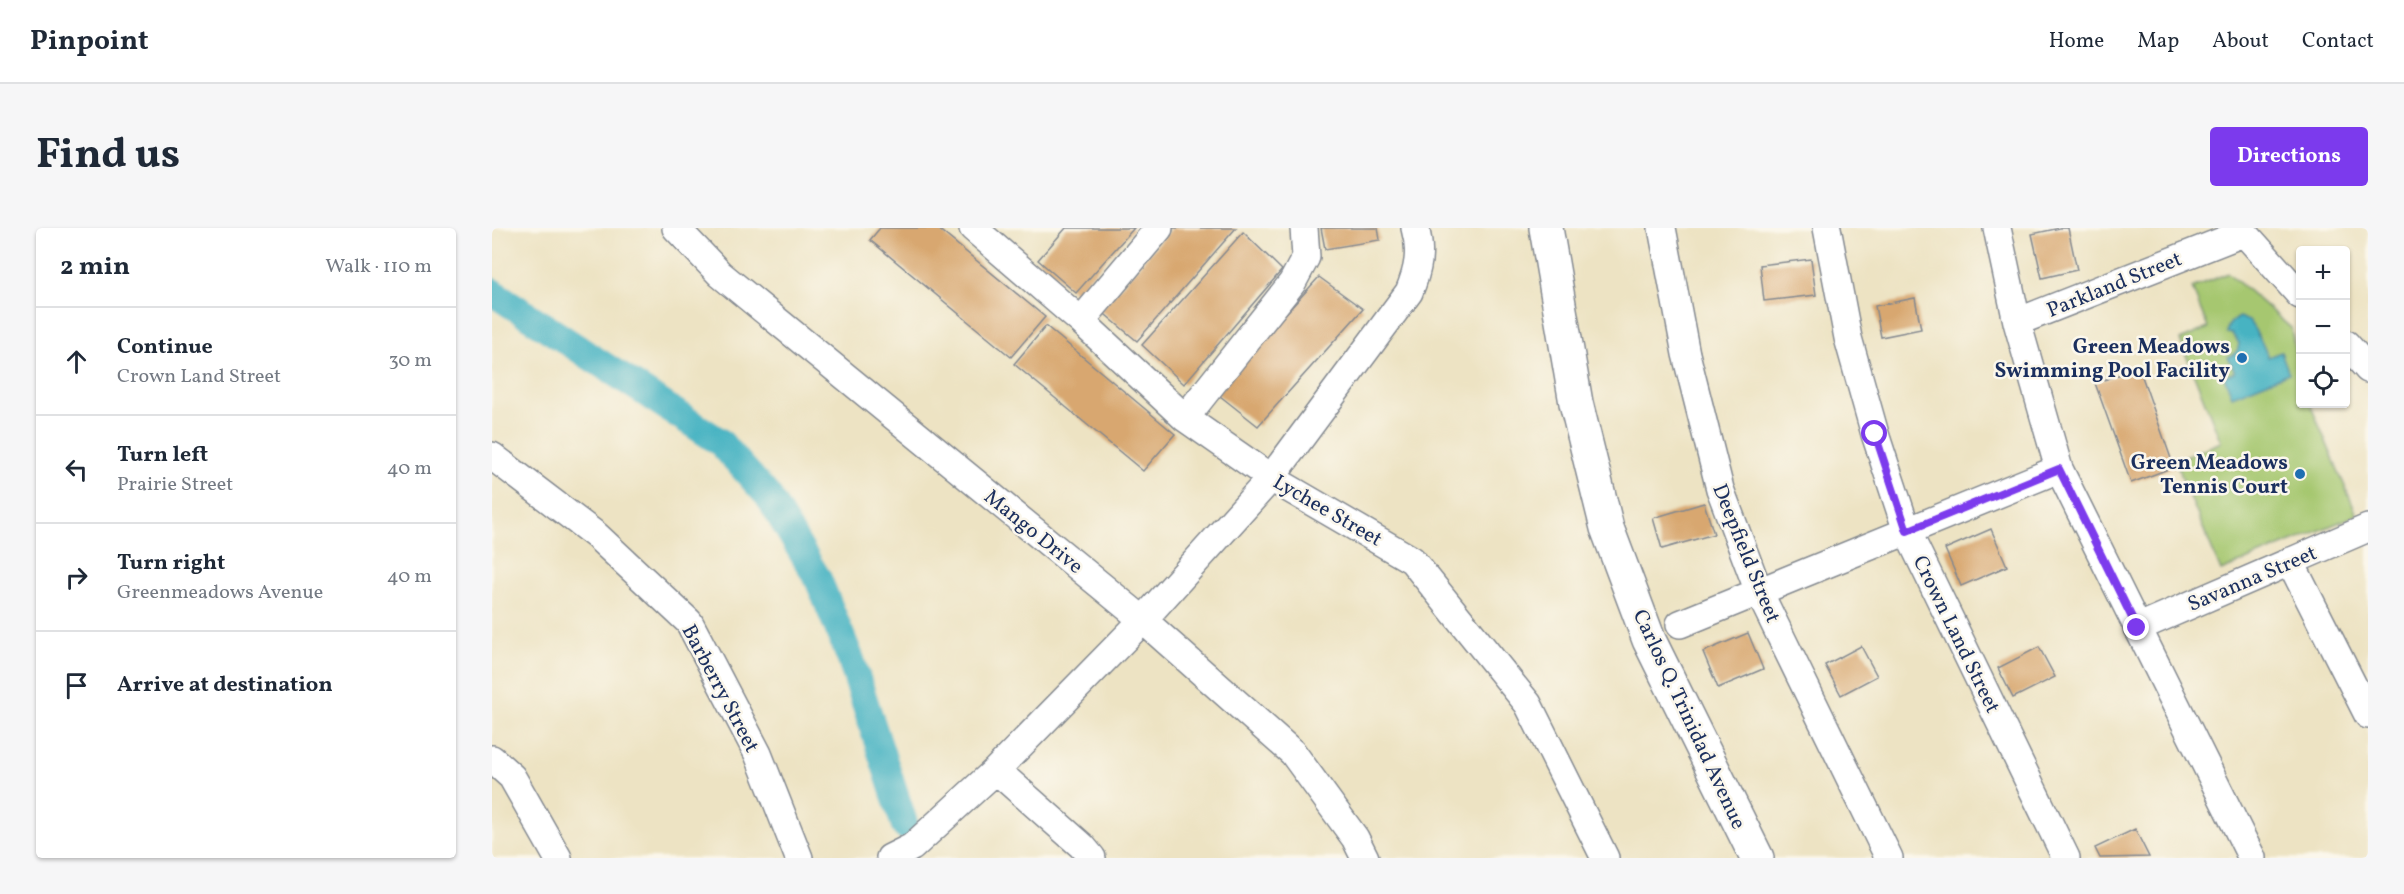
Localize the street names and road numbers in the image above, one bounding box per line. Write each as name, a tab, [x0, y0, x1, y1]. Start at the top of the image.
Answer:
street label: Parkland Street	[2043, 245, 2186, 326]
street label: Lychee Street	[1267, 468, 1387, 554]
street label: Deepfield Street	[1704, 480, 1787, 627]
street label: Mango Drive	[977, 483, 1089, 581]
street label: Savanna Street	[2184, 539, 2322, 620]
street label: Crown Land Street	[1905, 551, 2006, 718]
street label: Carlos Q. Trinidad Avenue	[1625, 605, 1752, 834]
street label: Barberry Street	[674, 619, 766, 758]

